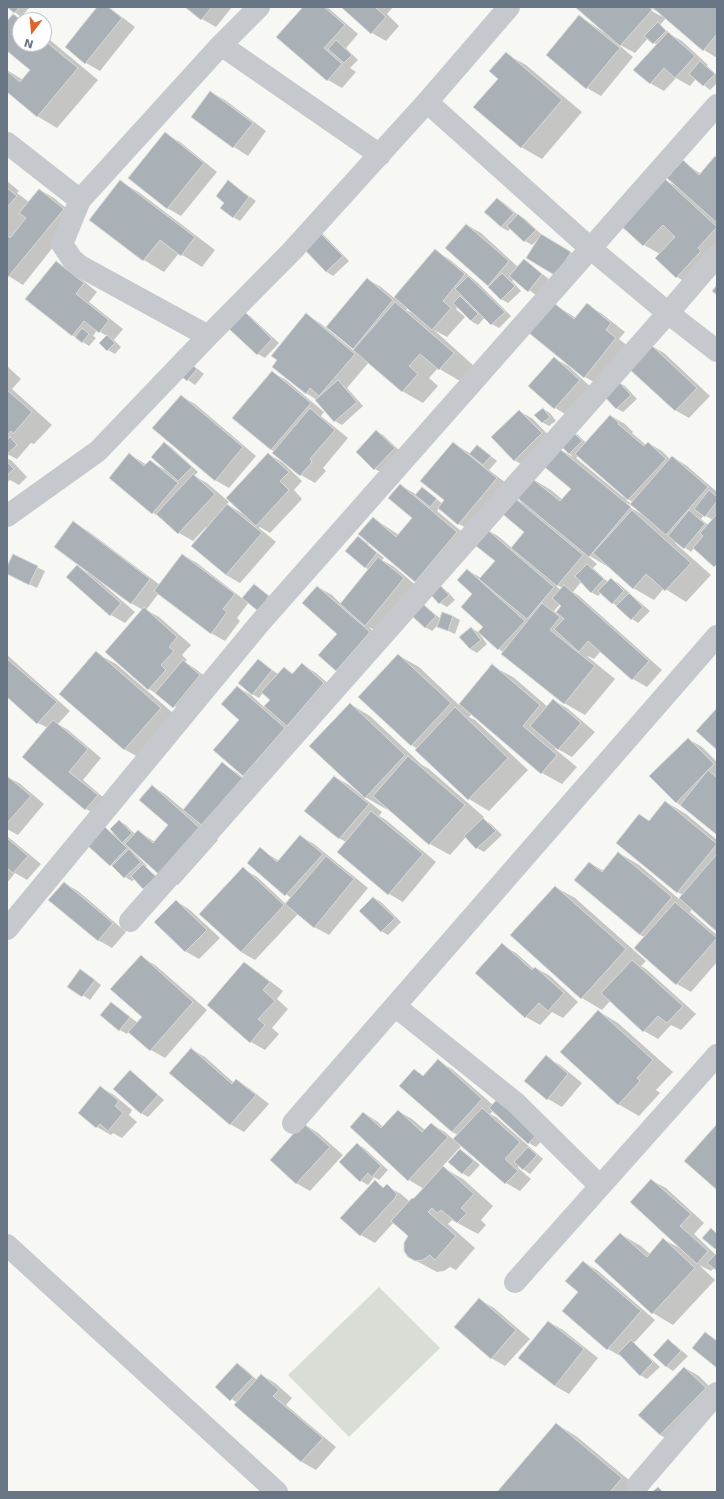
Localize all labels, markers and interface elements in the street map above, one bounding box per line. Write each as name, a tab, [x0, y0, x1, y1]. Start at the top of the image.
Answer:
north arrow	[12, 12, 52, 52]
text: N	[23, 36, 35, 51]

